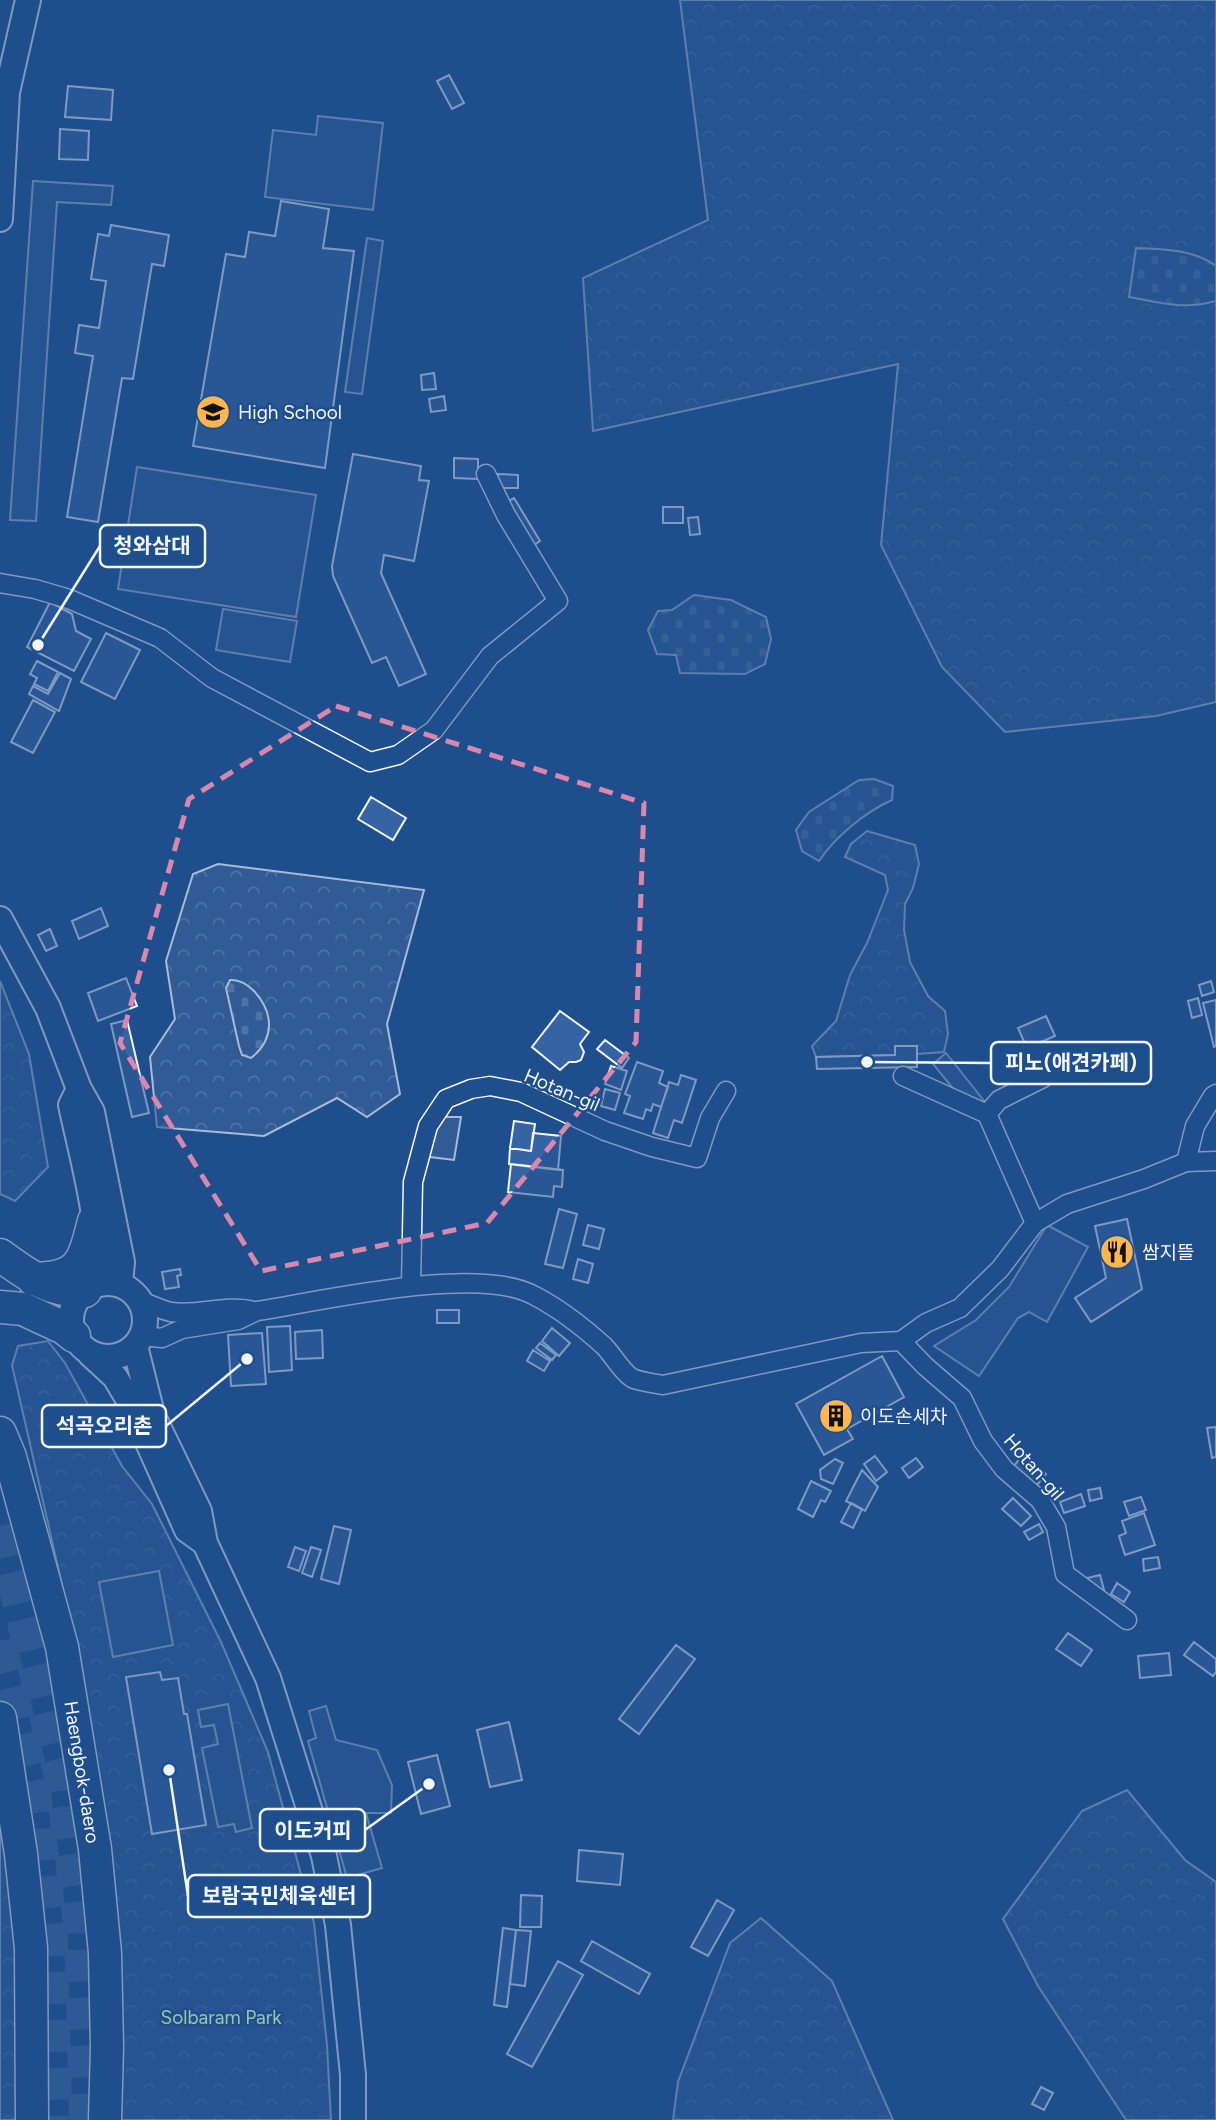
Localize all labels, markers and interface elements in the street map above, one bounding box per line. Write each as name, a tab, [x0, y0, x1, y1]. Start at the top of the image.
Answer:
school or university icon: High School	[194, 393, 232, 431]
place label: High School	[238, 401, 342, 424]
callout: 청와삼대	[100, 525, 205, 567]
text: 청와삼대	[113, 533, 191, 558]
callout: 피노(애견카페)	[991, 1042, 1151, 1084]
text: 피노(애견카페)	[1005, 1050, 1137, 1075]
street label: Hotan-gil	[521, 1064, 603, 1116]
restaurant icon: 쌈지뜰	[1098, 1233, 1136, 1271]
place label: 쌈지뜰	[1142, 1241, 1194, 1264]
building icon: 이도손세차	[817, 1397, 855, 1435]
callout: 석곡오리촌	[42, 1405, 166, 1447]
place label: 이도손세차	[860, 1405, 947, 1428]
text: 석곡오리촌	[56, 1413, 152, 1438]
street label: Hotan-gil	[999, 1429, 1069, 1505]
street label: Haengbok-daero	[59, 1699, 105, 1845]
callout: 이도커피	[260, 1809, 365, 1851]
text: 이도커피	[274, 1818, 352, 1843]
callout: 보람국민체육센터	[188, 1875, 370, 1917]
text: 보람국민체육센터	[202, 1883, 356, 1908]
park label: Solbaram Park	[161, 2006, 282, 2029]

